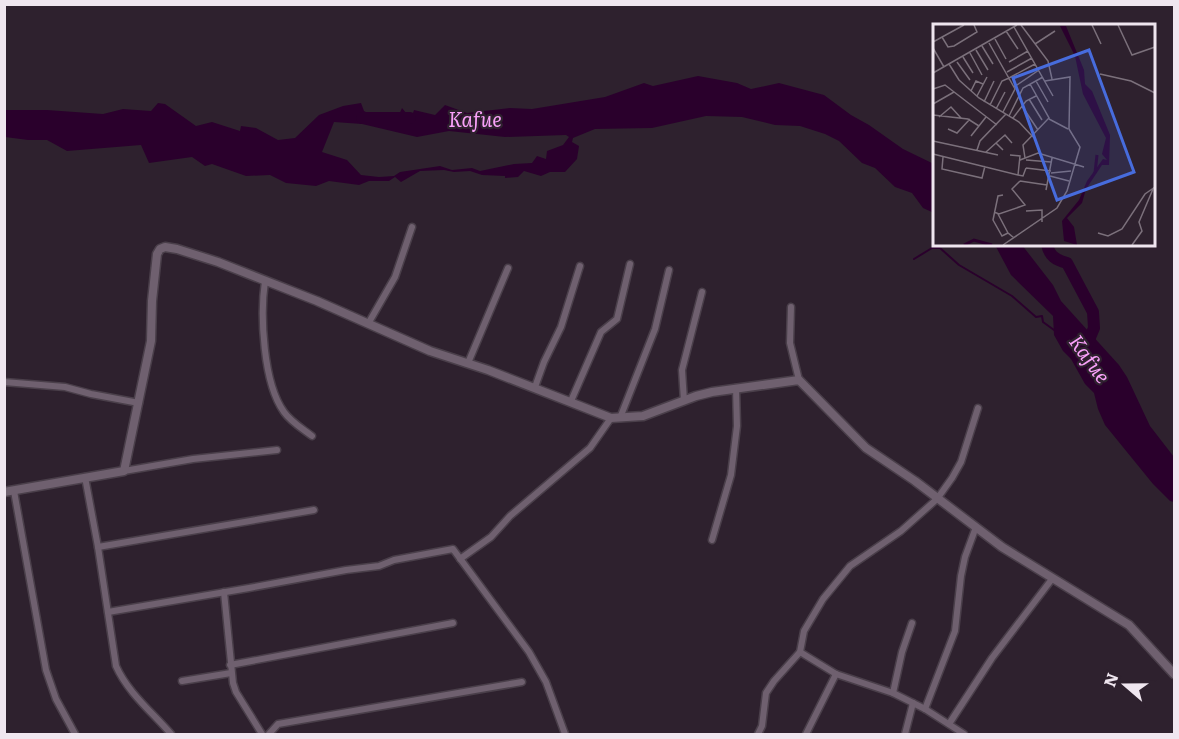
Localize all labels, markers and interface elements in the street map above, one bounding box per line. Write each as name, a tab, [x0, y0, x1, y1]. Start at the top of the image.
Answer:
inset map	[933, 24, 1155, 246]
water label: Kafue	[448, 103, 502, 133]
water label: Kafue	[1063, 327, 1119, 389]
north arrow	[1095, 655, 1155, 715]
text: N	[1096, 669, 1124, 690]

